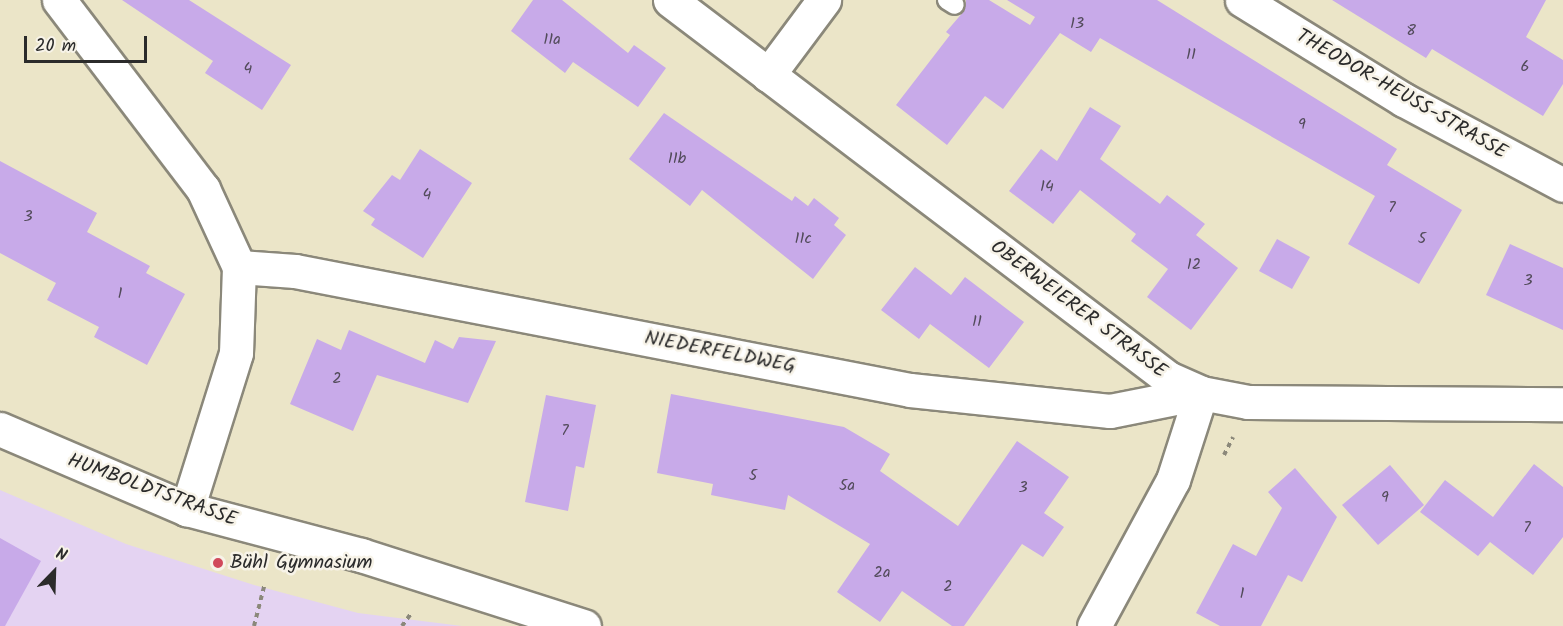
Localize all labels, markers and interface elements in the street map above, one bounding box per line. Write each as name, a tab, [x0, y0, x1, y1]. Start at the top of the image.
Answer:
house number: 13	[1070, 14, 1084, 34]
house number: 8	[1406, 21, 1416, 41]
scale bar	[27, 24, 150, 62]
street label: THEODOR-HEUSS-STRASSE	[1291, 25, 1511, 165]
house number: 11a	[543, 30, 561, 50]
text: 20 m	[35, 32, 76, 61]
house number: 11	[1186, 45, 1196, 65]
house number: 6	[1521, 57, 1529, 77]
house number: 4	[244, 59, 252, 79]
house number: 9	[1298, 115, 1306, 135]
house number: 11b	[668, 149, 686, 169]
house number: 14	[1040, 177, 1054, 197]
house number: 4	[423, 185, 431, 205]
house number: 7	[1388, 198, 1396, 218]
house number: 3	[23, 207, 33, 227]
house number: 11c	[794, 229, 812, 249]
house number: 5	[1418, 229, 1426, 249]
street label: OBERWEIERER STRASSE	[985, 236, 1171, 384]
house number: 12	[1187, 255, 1201, 275]
house number: 3	[1523, 271, 1533, 291]
house number: 1	[117, 284, 123, 304]
house number: 11	[972, 312, 982, 332]
street label: NIEDERFELDWEG	[642, 327, 798, 379]
house number: 2	[332, 369, 342, 389]
house number: 7	[561, 421, 569, 441]
street label: HUMBOLDTSTRASSE	[64, 449, 240, 533]
house number: 5	[749, 466, 757, 486]
house number: 5a	[839, 476, 855, 496]
house number: 3	[1018, 478, 1028, 498]
house number: 9	[1381, 488, 1389, 508]
house number: 7	[1523, 518, 1531, 538]
text: N	[52, 541, 71, 568]
north arrow	[24, 542, 84, 602]
place label: Bühl Gymnasium	[230, 551, 372, 575]
marker: Bühl Gymnasium	[211, 556, 225, 570]
house number: 2a	[874, 563, 890, 583]
house number: 2	[943, 577, 953, 597]
house number: 1	[1239, 584, 1245, 604]

